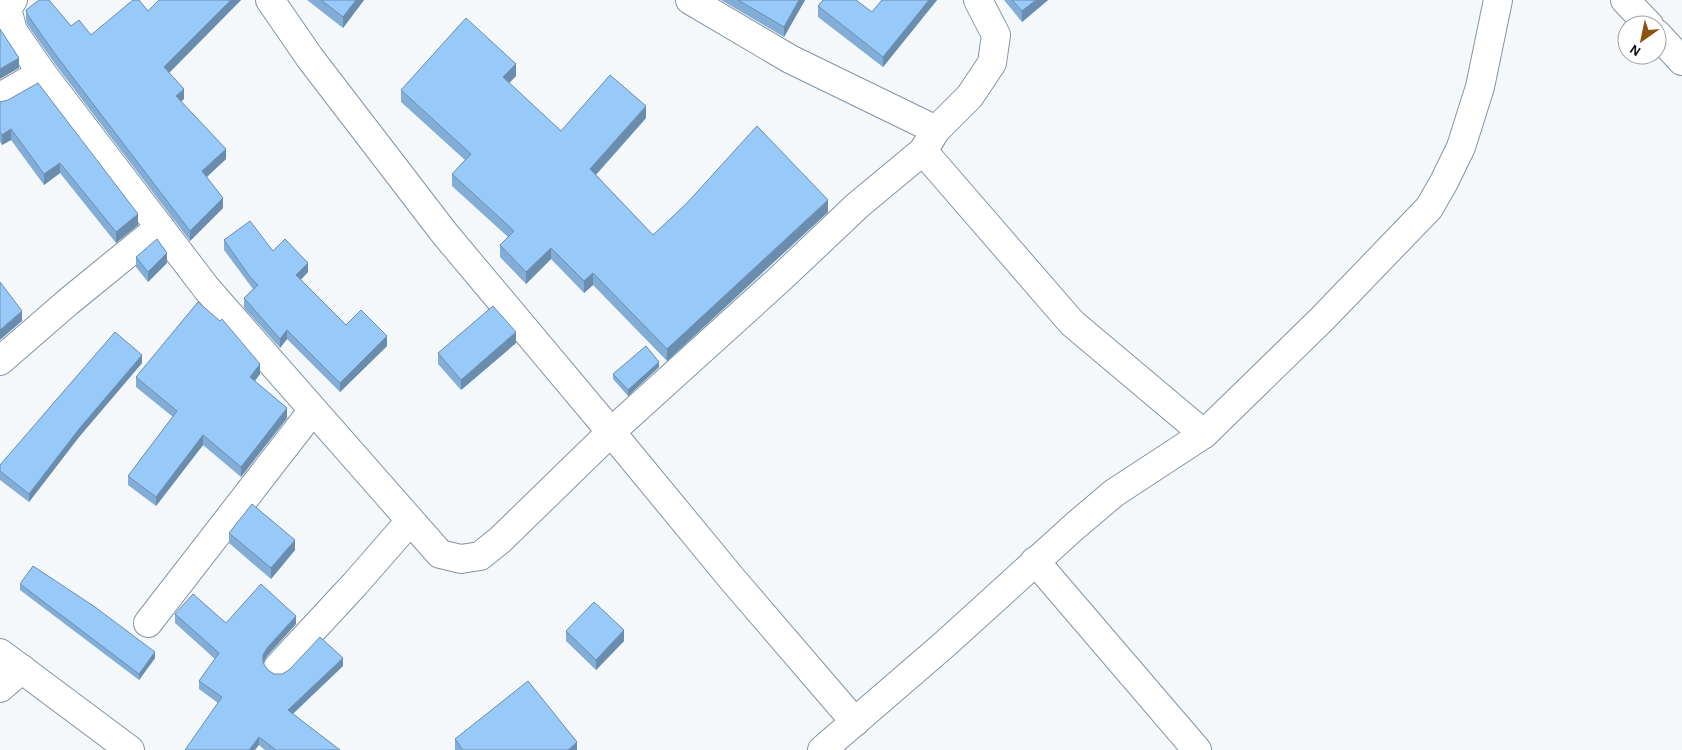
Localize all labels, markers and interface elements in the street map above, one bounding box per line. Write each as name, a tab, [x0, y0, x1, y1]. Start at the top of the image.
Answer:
north arrow	[1617, 15, 1667, 65]
text: N	[1628, 42, 1643, 59]

